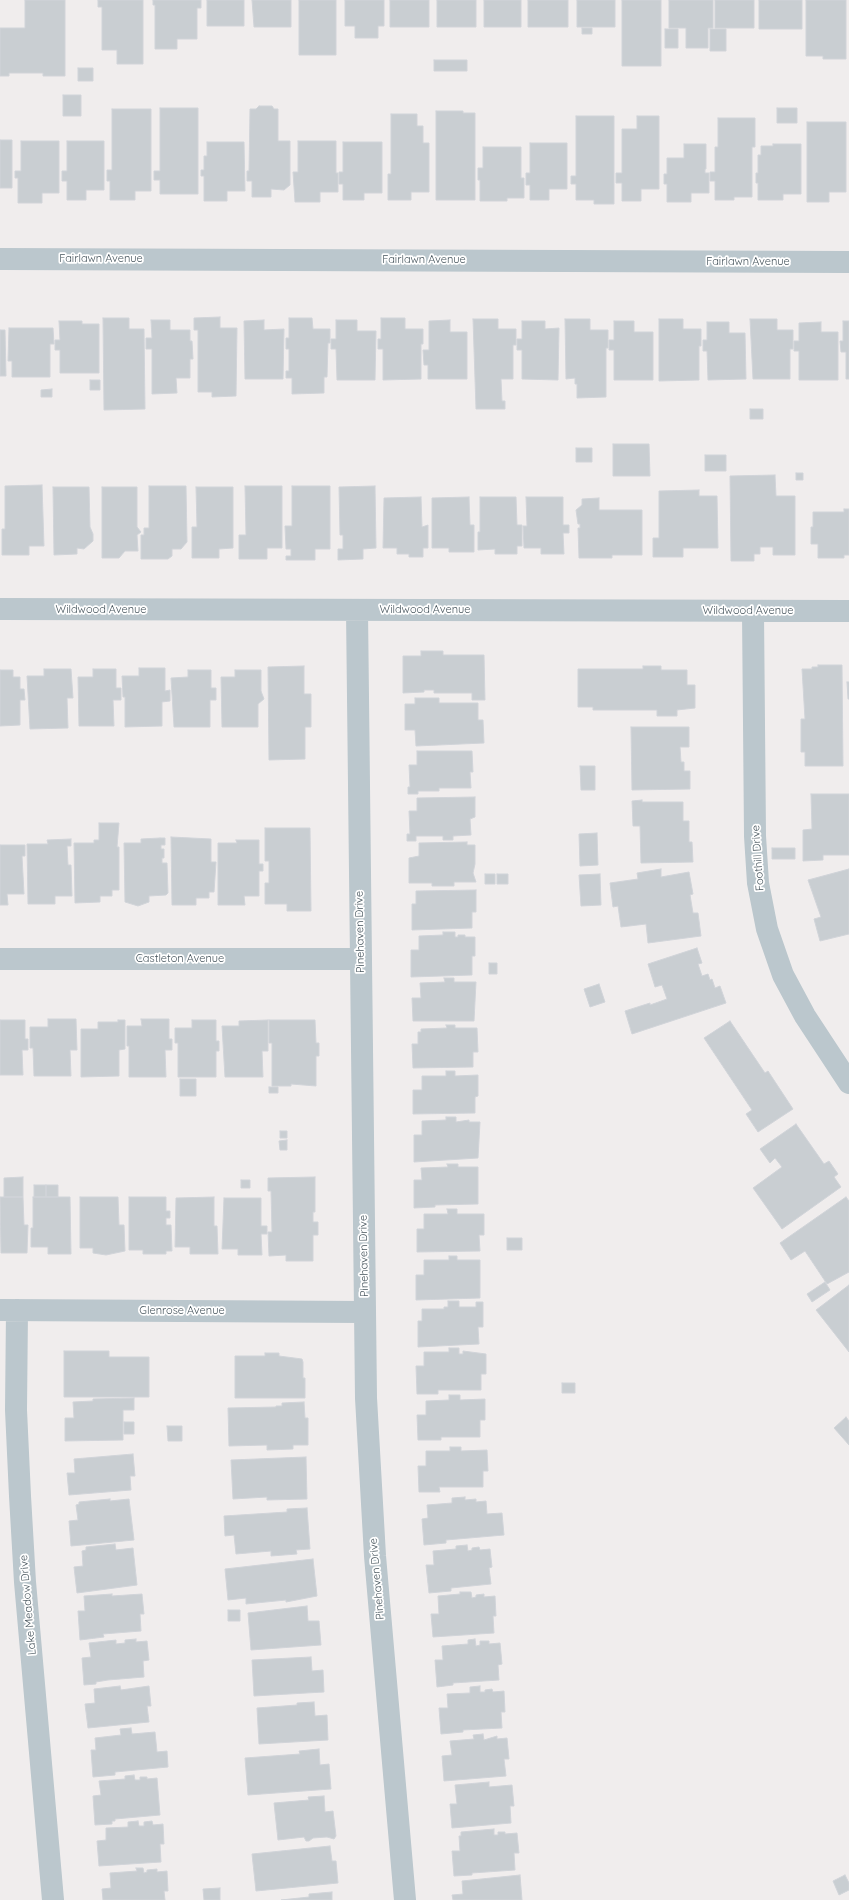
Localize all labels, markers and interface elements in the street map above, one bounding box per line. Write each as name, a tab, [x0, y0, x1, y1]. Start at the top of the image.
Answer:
street label: Fairlawn Avenue	[59, 252, 143, 266]
street label: Fairlawn Avenue	[382, 253, 466, 267]
street label: Fairlawn Avenue	[706, 255, 790, 269]
street label: Wildwood Avenue	[56, 603, 146, 617]
street label: Wildwood Avenue	[380, 603, 470, 617]
street label: Wildwood Avenue	[703, 604, 793, 618]
street label: Foothill Drive	[749, 825, 767, 891]
street label: Pinehaven Drive	[353, 891, 367, 973]
street label: Castleton Avenue	[136, 952, 224, 966]
street label: Pinehaven Drive	[357, 1215, 371, 1297]
street label: Glenrose Avenue	[139, 1304, 225, 1318]
street label: Pinehaven Drive	[367, 1538, 387, 1620]
street label: Lake Meadow Drive	[17, 1554, 39, 1656]

